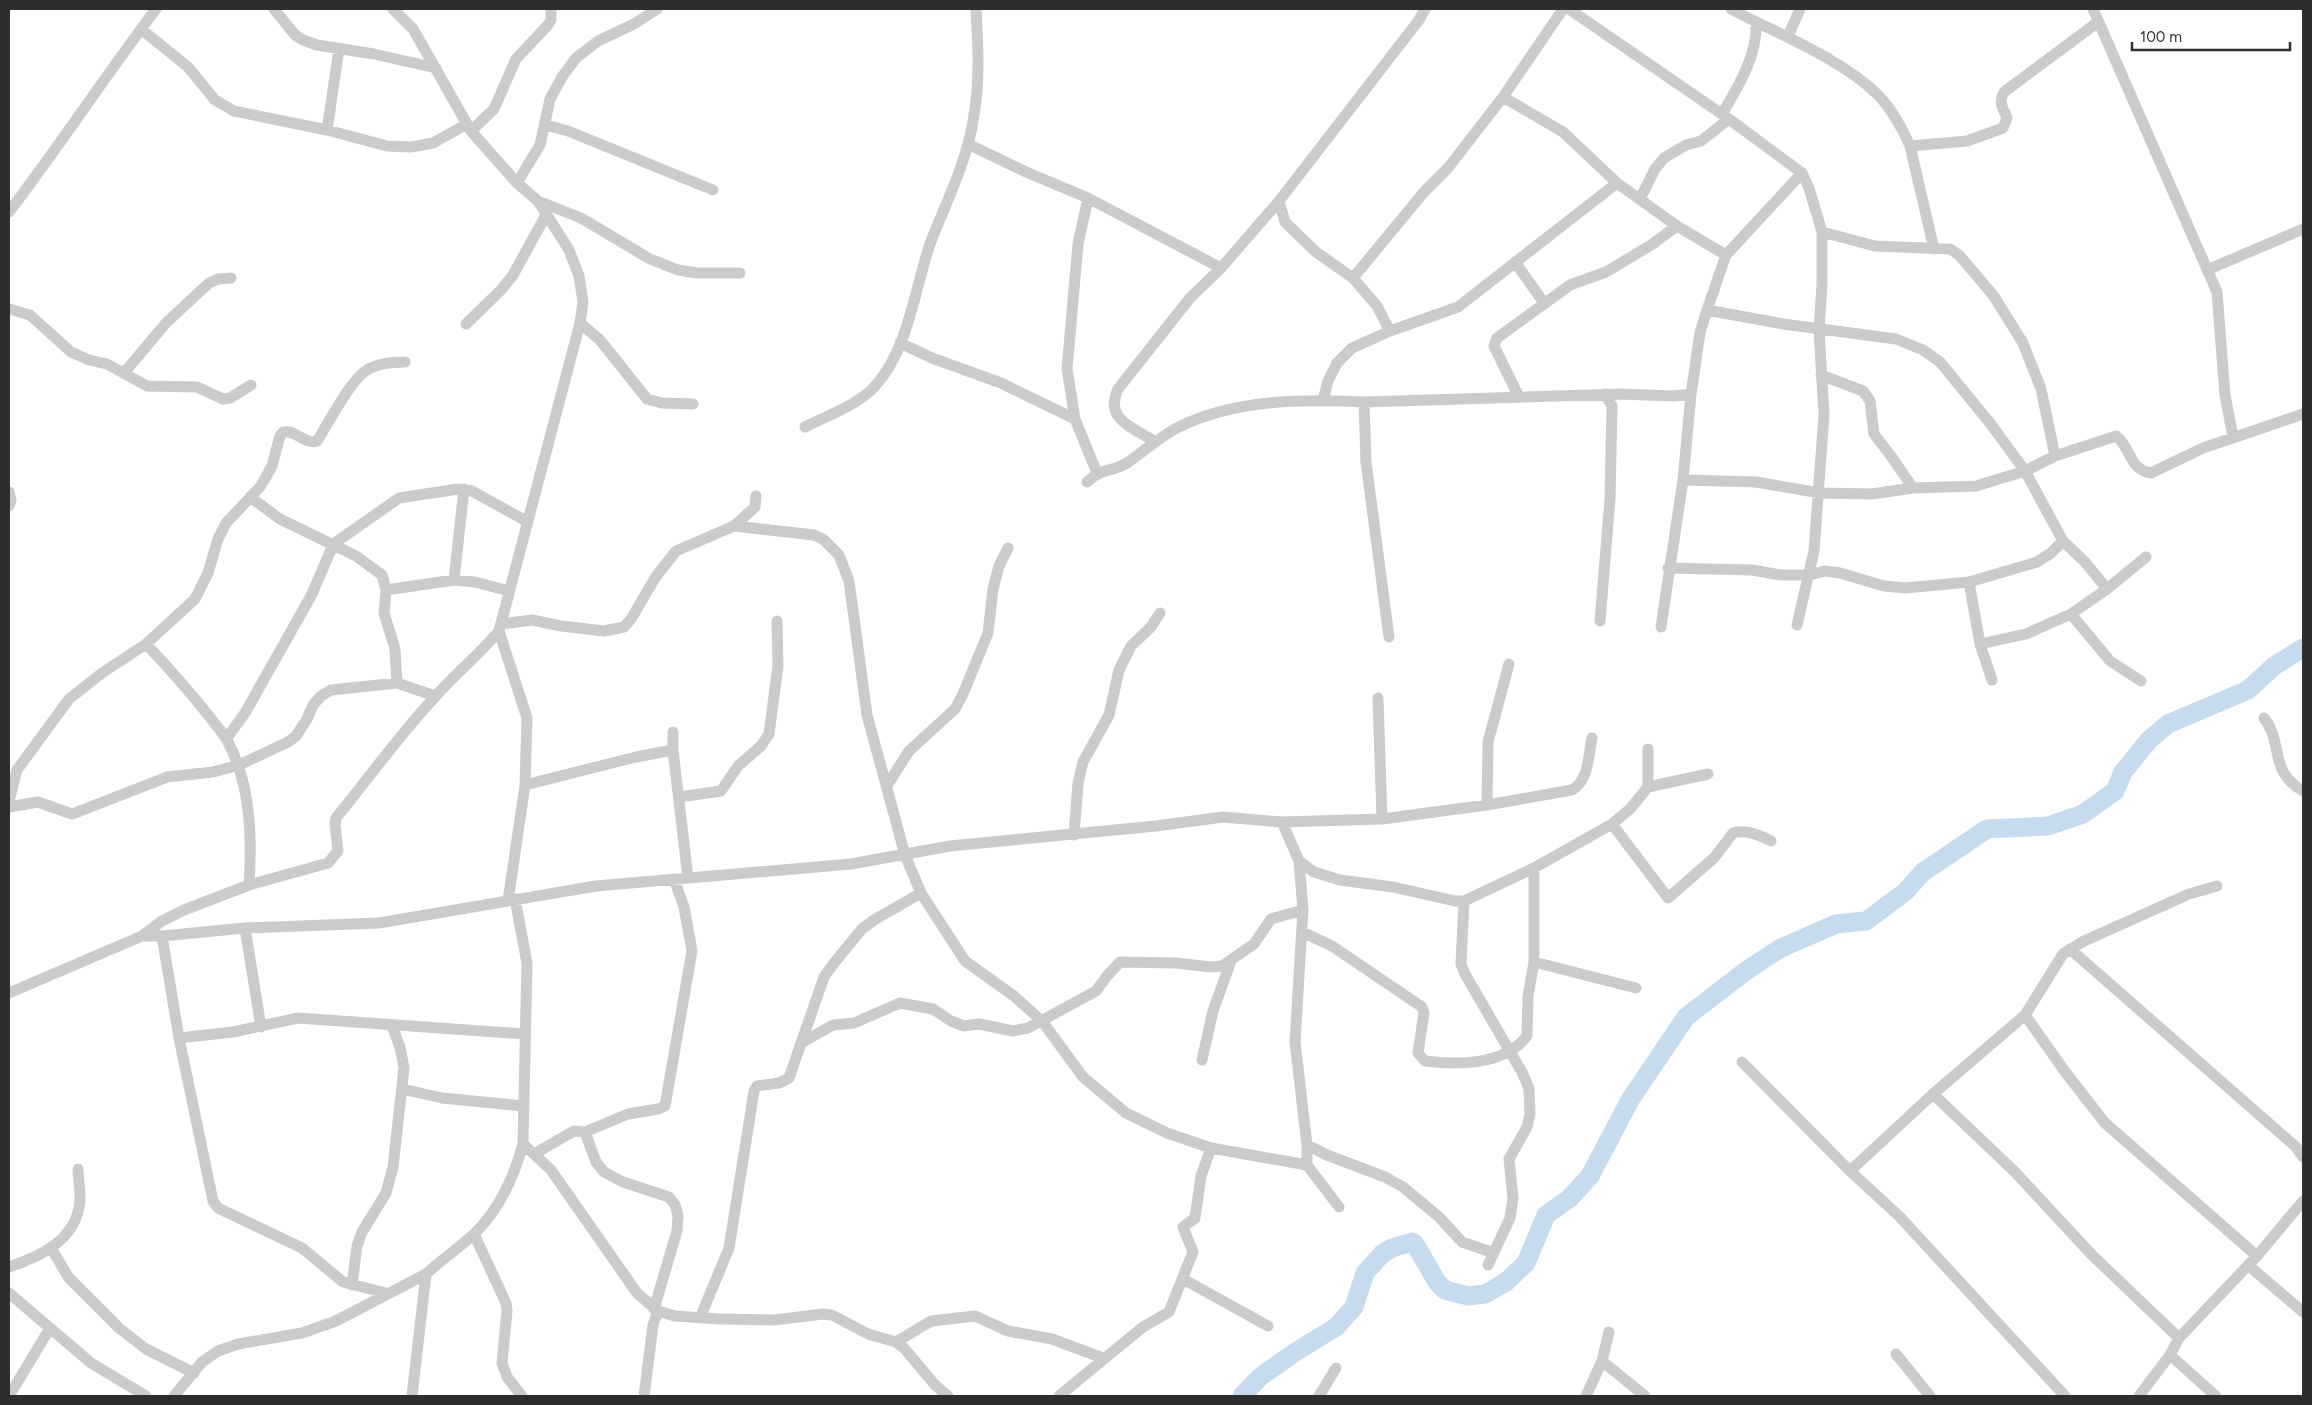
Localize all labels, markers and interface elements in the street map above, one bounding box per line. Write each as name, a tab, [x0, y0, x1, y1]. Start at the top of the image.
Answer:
scale bar	[2132, 20, 2290, 52]
text: 100 m	[2140, 28, 2182, 46]

